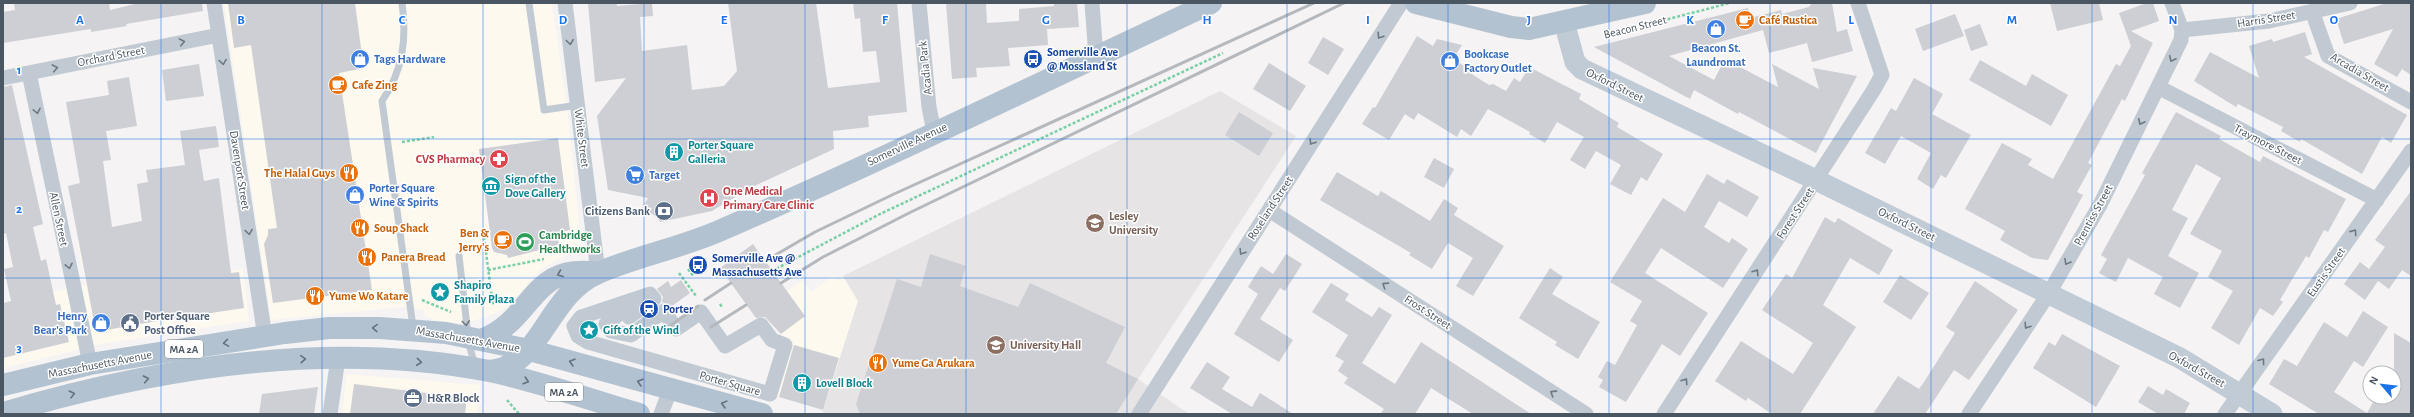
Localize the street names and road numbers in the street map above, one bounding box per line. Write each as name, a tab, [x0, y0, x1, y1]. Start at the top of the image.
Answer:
street label: Harris Street	[2236, 8, 2296, 30]
street label: Beacon Street	[1602, 13, 1668, 41]
street label: Acadia Park	[916, 40, 934, 96]
street label: Orchard Street	[76, 44, 146, 68]
street label: Arcadia Street	[2329, 50, 2392, 94]
street label: Oxford Street	[1584, 66, 1646, 104]
street label: White Street	[572, 108, 592, 168]
street label: Somerville Avenue	[865, 120, 949, 168]
street label: Traymore Street	[2232, 122, 2304, 167]
street label: Davenport Street	[228, 130, 252, 210]
street label: Roseland Street	[1245, 174, 1295, 242]
street label: Prentiss Street	[2071, 182, 2115, 247]
street label: Forest Street	[1774, 185, 1816, 241]
street label: Allen Street	[47, 191, 71, 247]
street label: Oxford Street	[1876, 205, 1938, 243]
street label: Eustis Street	[2305, 245, 2348, 299]
street label: Frost Street	[1402, 293, 1454, 332]
street label: Massachusetts Avenue	[415, 324, 521, 354]
road number: MA 2A	[165, 340, 203, 358]
street label: Massachusetts Avenue	[47, 348, 153, 380]
street label: Oxford Street	[2167, 349, 2227, 389]
street label: Porter Square	[698, 369, 762, 397]
road number: MA 2A	[545, 383, 583, 401]

